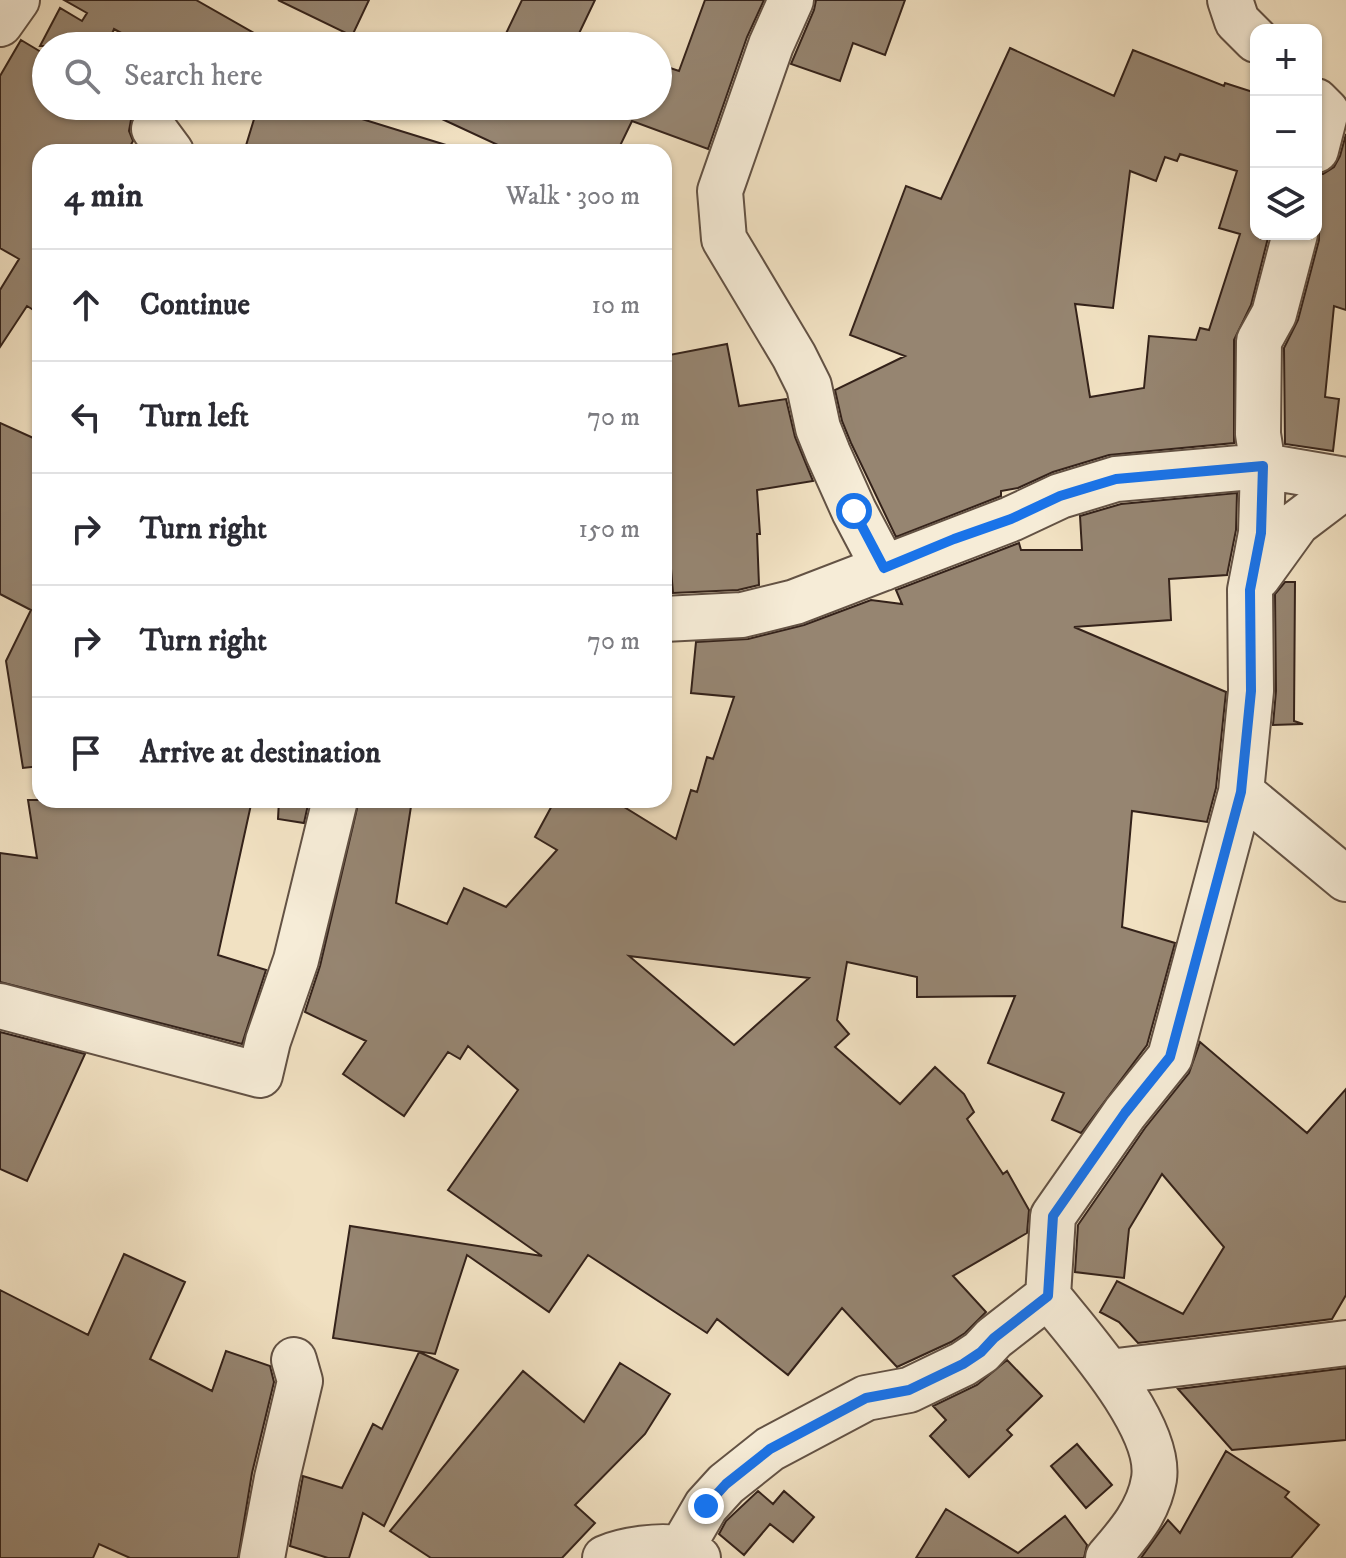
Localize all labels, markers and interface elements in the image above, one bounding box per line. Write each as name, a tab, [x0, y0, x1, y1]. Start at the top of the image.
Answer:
map controls	[1250, 24, 1322, 240]
button: +	[1250, 24, 1322, 96]
search box	[32, 32, 672, 120]
icon: search	[60, 54, 104, 98]
text: Search here	[124, 58, 263, 95]
button: −	[1250, 96, 1322, 168]
button: layers	[1250, 168, 1322, 240]
text: 4 min	[64, 175, 143, 217]
text: Walk · 300 m	[506, 180, 640, 213]
icon: ahead	[64, 283, 108, 327]
text: Continue	[140, 287, 250, 324]
text: 10 m	[591, 289, 640, 322]
icon: left	[64, 395, 108, 439]
text: Turn left	[140, 399, 249, 436]
text: 70 m	[587, 401, 640, 434]
route start	[836, 493, 872, 529]
icon: right	[64, 507, 108, 551]
text: Turn right	[140, 511, 267, 548]
text: 150 m	[579, 513, 640, 546]
icon: right	[64, 619, 108, 663]
text: Turn right	[140, 623, 267, 660]
text: 70 m	[587, 625, 640, 658]
icon: arrive	[64, 731, 108, 775]
text: Arrive at destination	[140, 735, 381, 772]
route end	[688, 1488, 724, 1524]

